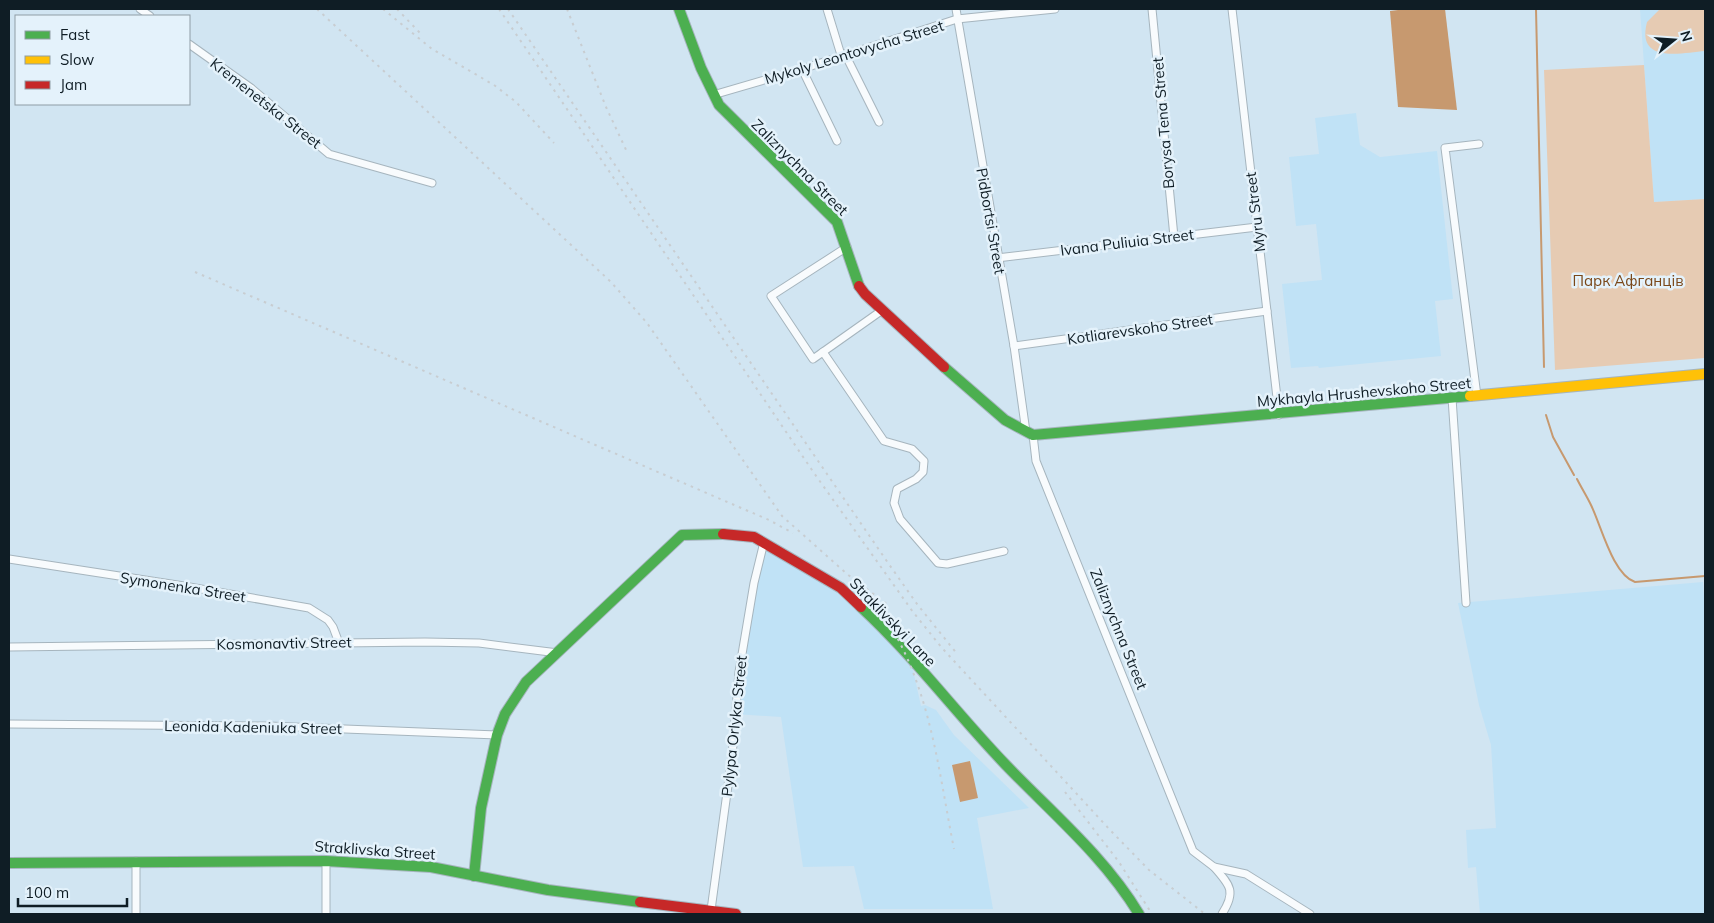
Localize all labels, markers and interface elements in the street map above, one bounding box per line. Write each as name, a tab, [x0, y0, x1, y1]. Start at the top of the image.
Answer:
legend	[15, 15, 190, 105]
north arrow	[1649, 15, 1699, 65]
street label: Mykoly Leontovycha Street	[762, 16, 946, 88]
text: Fast	[60, 25, 90, 44]
text: N	[1676, 29, 1697, 44]
text: Slow	[60, 50, 94, 69]
street label: Kremenetska Street	[207, 54, 325, 152]
street label: Borysa Tena Street	[1148, 56, 1178, 190]
text: Jam	[60, 75, 87, 94]
street label: Zaliznychna Street	[748, 115, 852, 219]
street label: Pidbortsi Street	[972, 166, 1010, 276]
street label: Myru Street	[1241, 171, 1269, 253]
street label: Ivana Puliuia Street	[1059, 224, 1195, 260]
park label: Парк Афганців	[1572, 271, 1684, 290]
street label: Kotliarevskoho Street	[1066, 309, 1214, 349]
street label: Mykhayla Hrushevskoho Street	[1256, 373, 1472, 411]
street label: Zaliznychna Street	[1086, 566, 1152, 692]
street label: Symonenka Street	[119, 568, 247, 606]
street label: Straklivskyi Lane	[846, 574, 940, 670]
street label: Kosmonavtiv Street	[216, 632, 352, 654]
street label: Pylypa Orlyka Street	[717, 654, 751, 798]
street label: Leonida Kadeniuka Street	[164, 716, 342, 738]
street label: Straklivska Street	[314, 836, 436, 864]
scale bar	[18, 876, 126, 908]
text: 100 m	[25, 883, 69, 902]

